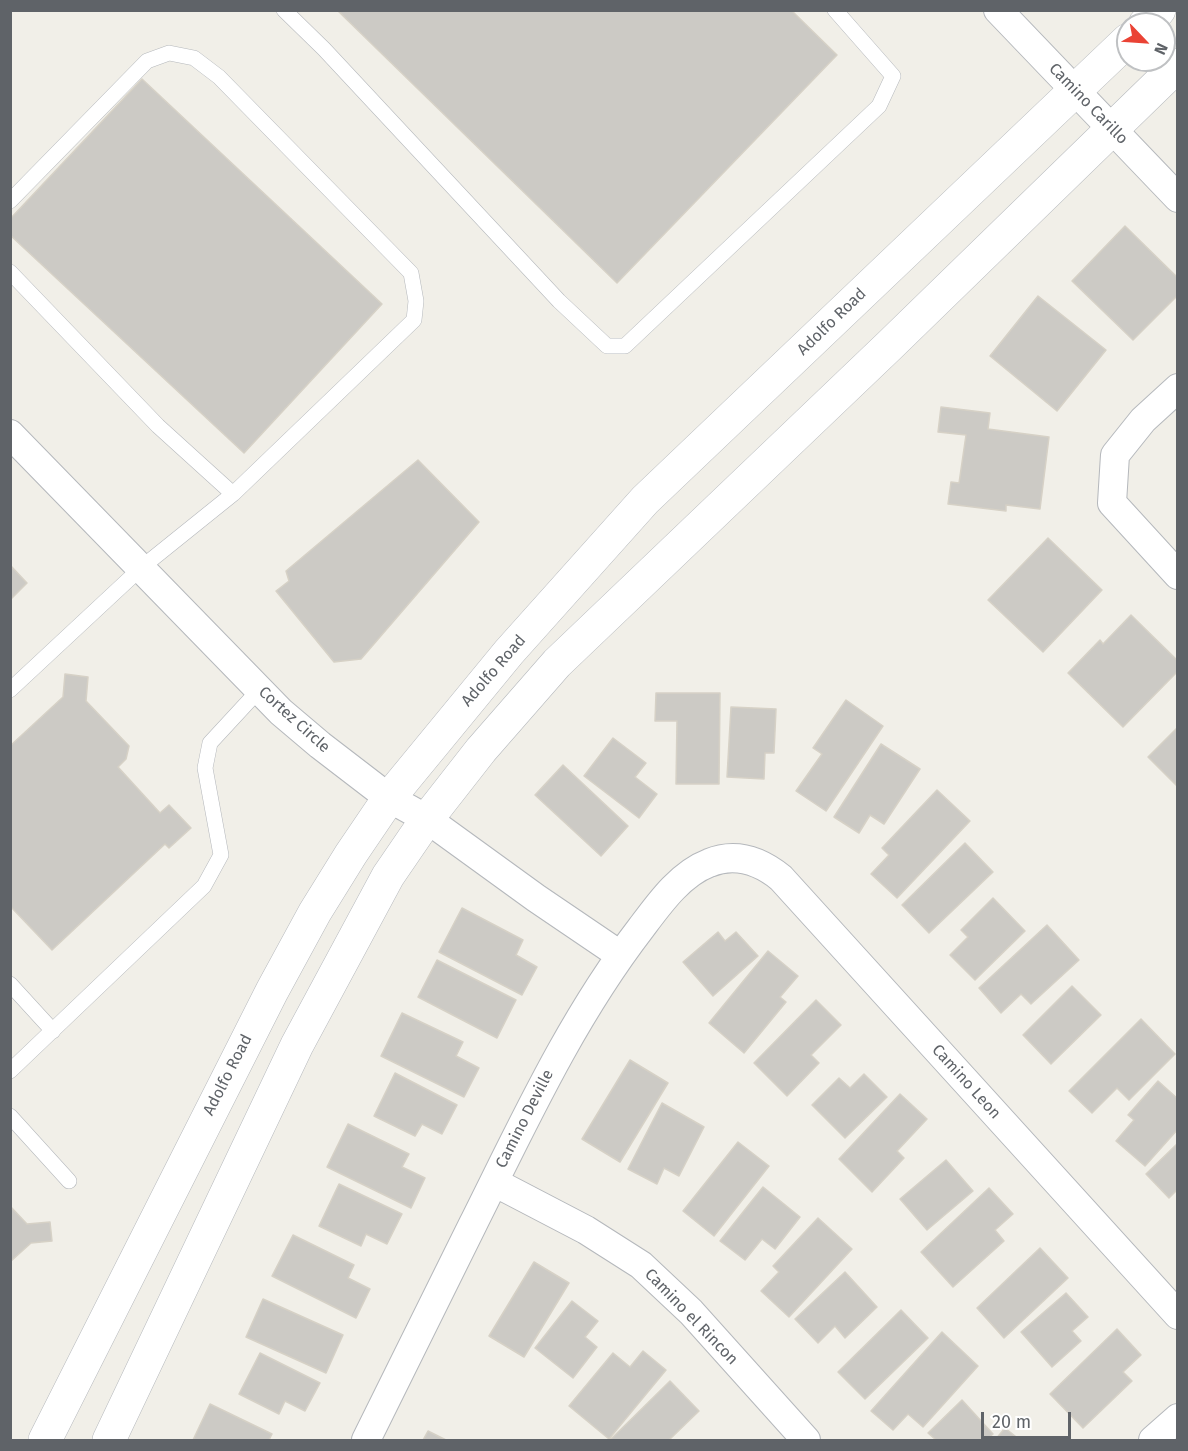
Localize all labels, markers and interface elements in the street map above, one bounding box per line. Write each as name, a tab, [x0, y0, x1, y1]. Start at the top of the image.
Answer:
north arrow	[1116, 12, 1176, 72]
text: N	[1150, 40, 1172, 58]
street label: Camino Carillo	[1044, 59, 1132, 149]
street label: Adolfo Road	[794, 284, 870, 360]
street label: Adolfo Road	[458, 631, 530, 711]
street label: Cortez Circle	[254, 683, 334, 757]
street label: Adolfo Road	[199, 1031, 257, 1119]
street label: Camino Leon	[928, 1041, 1004, 1123]
street label: Camino Deville	[492, 1067, 558, 1171]
street label: Camino el Rincon	[640, 1265, 742, 1369]
scale bar	[984, 1400, 1074, 1438]
text: 20 m	[992, 1411, 1031, 1433]

